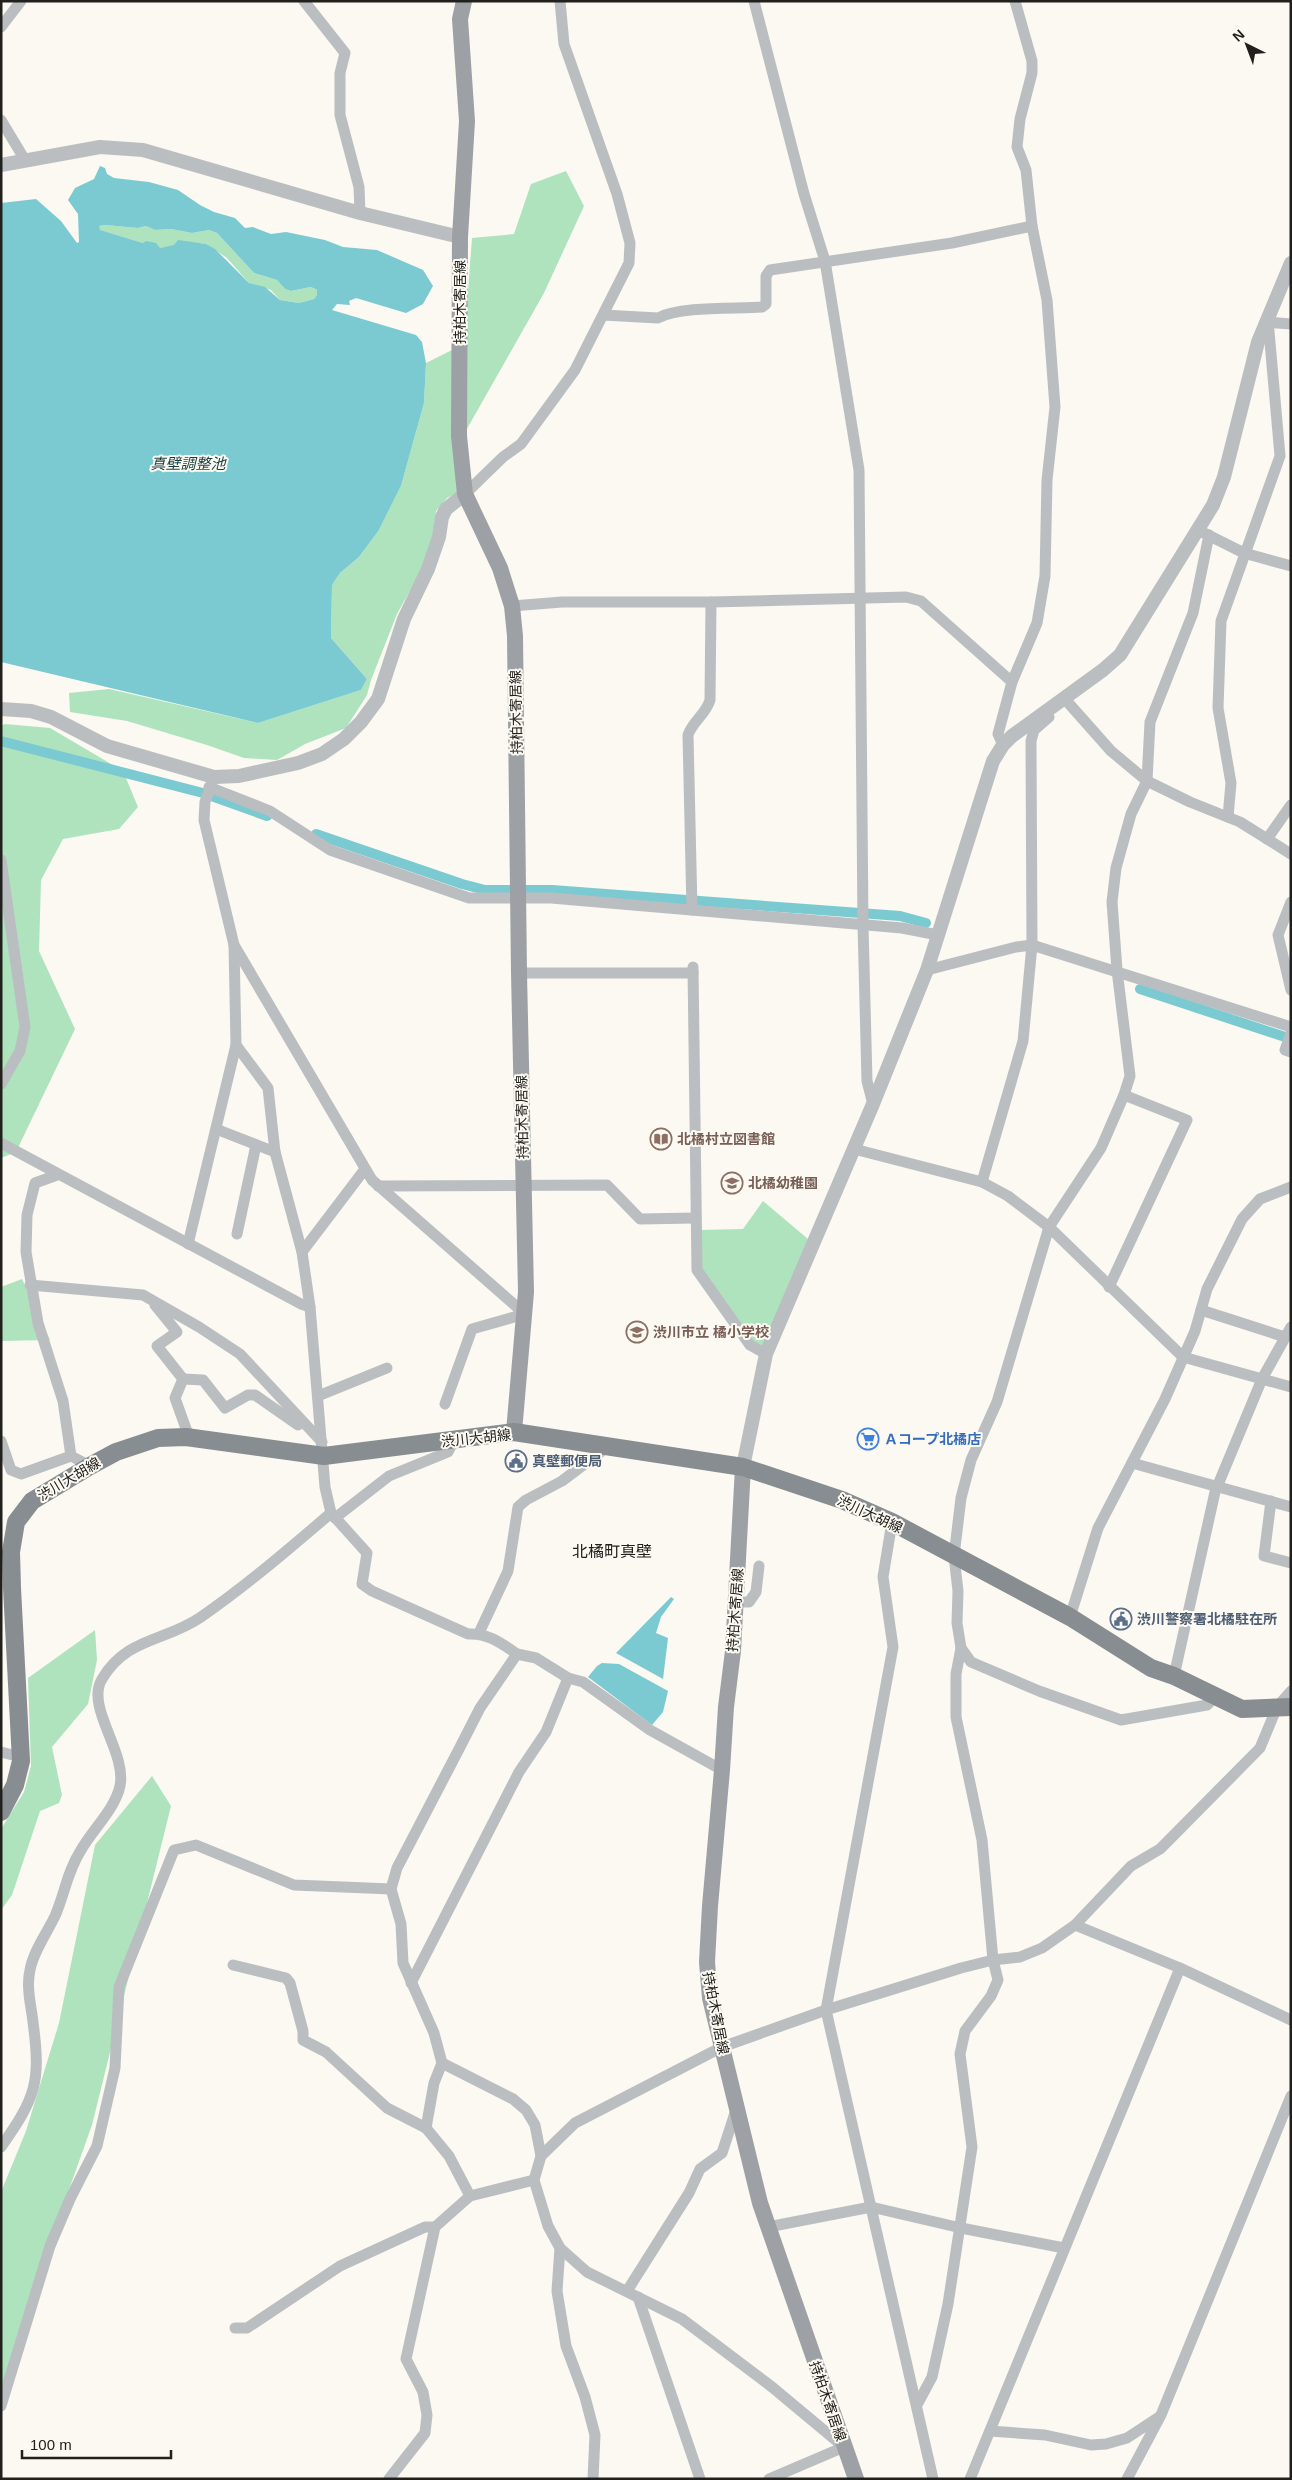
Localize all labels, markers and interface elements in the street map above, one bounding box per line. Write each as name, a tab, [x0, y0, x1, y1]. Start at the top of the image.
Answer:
north arrow	[1222, 20, 1272, 70]
text: N	[1229, 26, 1247, 45]
street label: 持柏木寄居線	[452, 260, 468, 344]
water label: 真壁調整池	[150, 455, 227, 472]
street label: 持柏木寄居線	[507, 670, 525, 754]
street label: 持柏木寄居線	[513, 1075, 531, 1159]
library icon: 北橘村立図書館	[649, 1127, 673, 1151]
place label: 北橘村立図書館	[677, 1131, 775, 1147]
school or university icon: 北橘幼稚園	[720, 1171, 744, 1195]
place label: 北橘幼稚園	[748, 1175, 818, 1191]
school or university icon: 渋川市立 橘小学校	[625, 1320, 649, 1344]
place label: 渋川市立 橘小学校	[653, 1324, 769, 1340]
street label: 渋川大胡線	[440, 1426, 512, 1450]
supermarket icon: Ａコープ北橘店	[856, 1427, 880, 1451]
place label: Ａコープ北橘店	[884, 1431, 981, 1447]
public building icon: 真壁郵便局	[504, 1449, 528, 1473]
place label: 真壁郵便局	[532, 1453, 602, 1469]
street label: 渋川大胡線	[35, 1454, 103, 1504]
street label: 渋川大胡線	[835, 1492, 905, 1536]
district label: 北橘町真壁	[572, 1543, 652, 1560]
street label: 持柏木寄居線	[724, 1568, 746, 1652]
public building icon: 渋川警察署北橘駐在所	[1109, 1607, 1133, 1631]
place label: 渋川警察署北橘駐在所	[1137, 1611, 1277, 1627]
street label: 持柏木寄居線	[700, 1970, 732, 2056]
street label: 持柏木寄居線	[807, 2359, 849, 2443]
scale bar	[22, 2428, 171, 2460]
text: 100 m	[30, 2436, 72, 2453]

